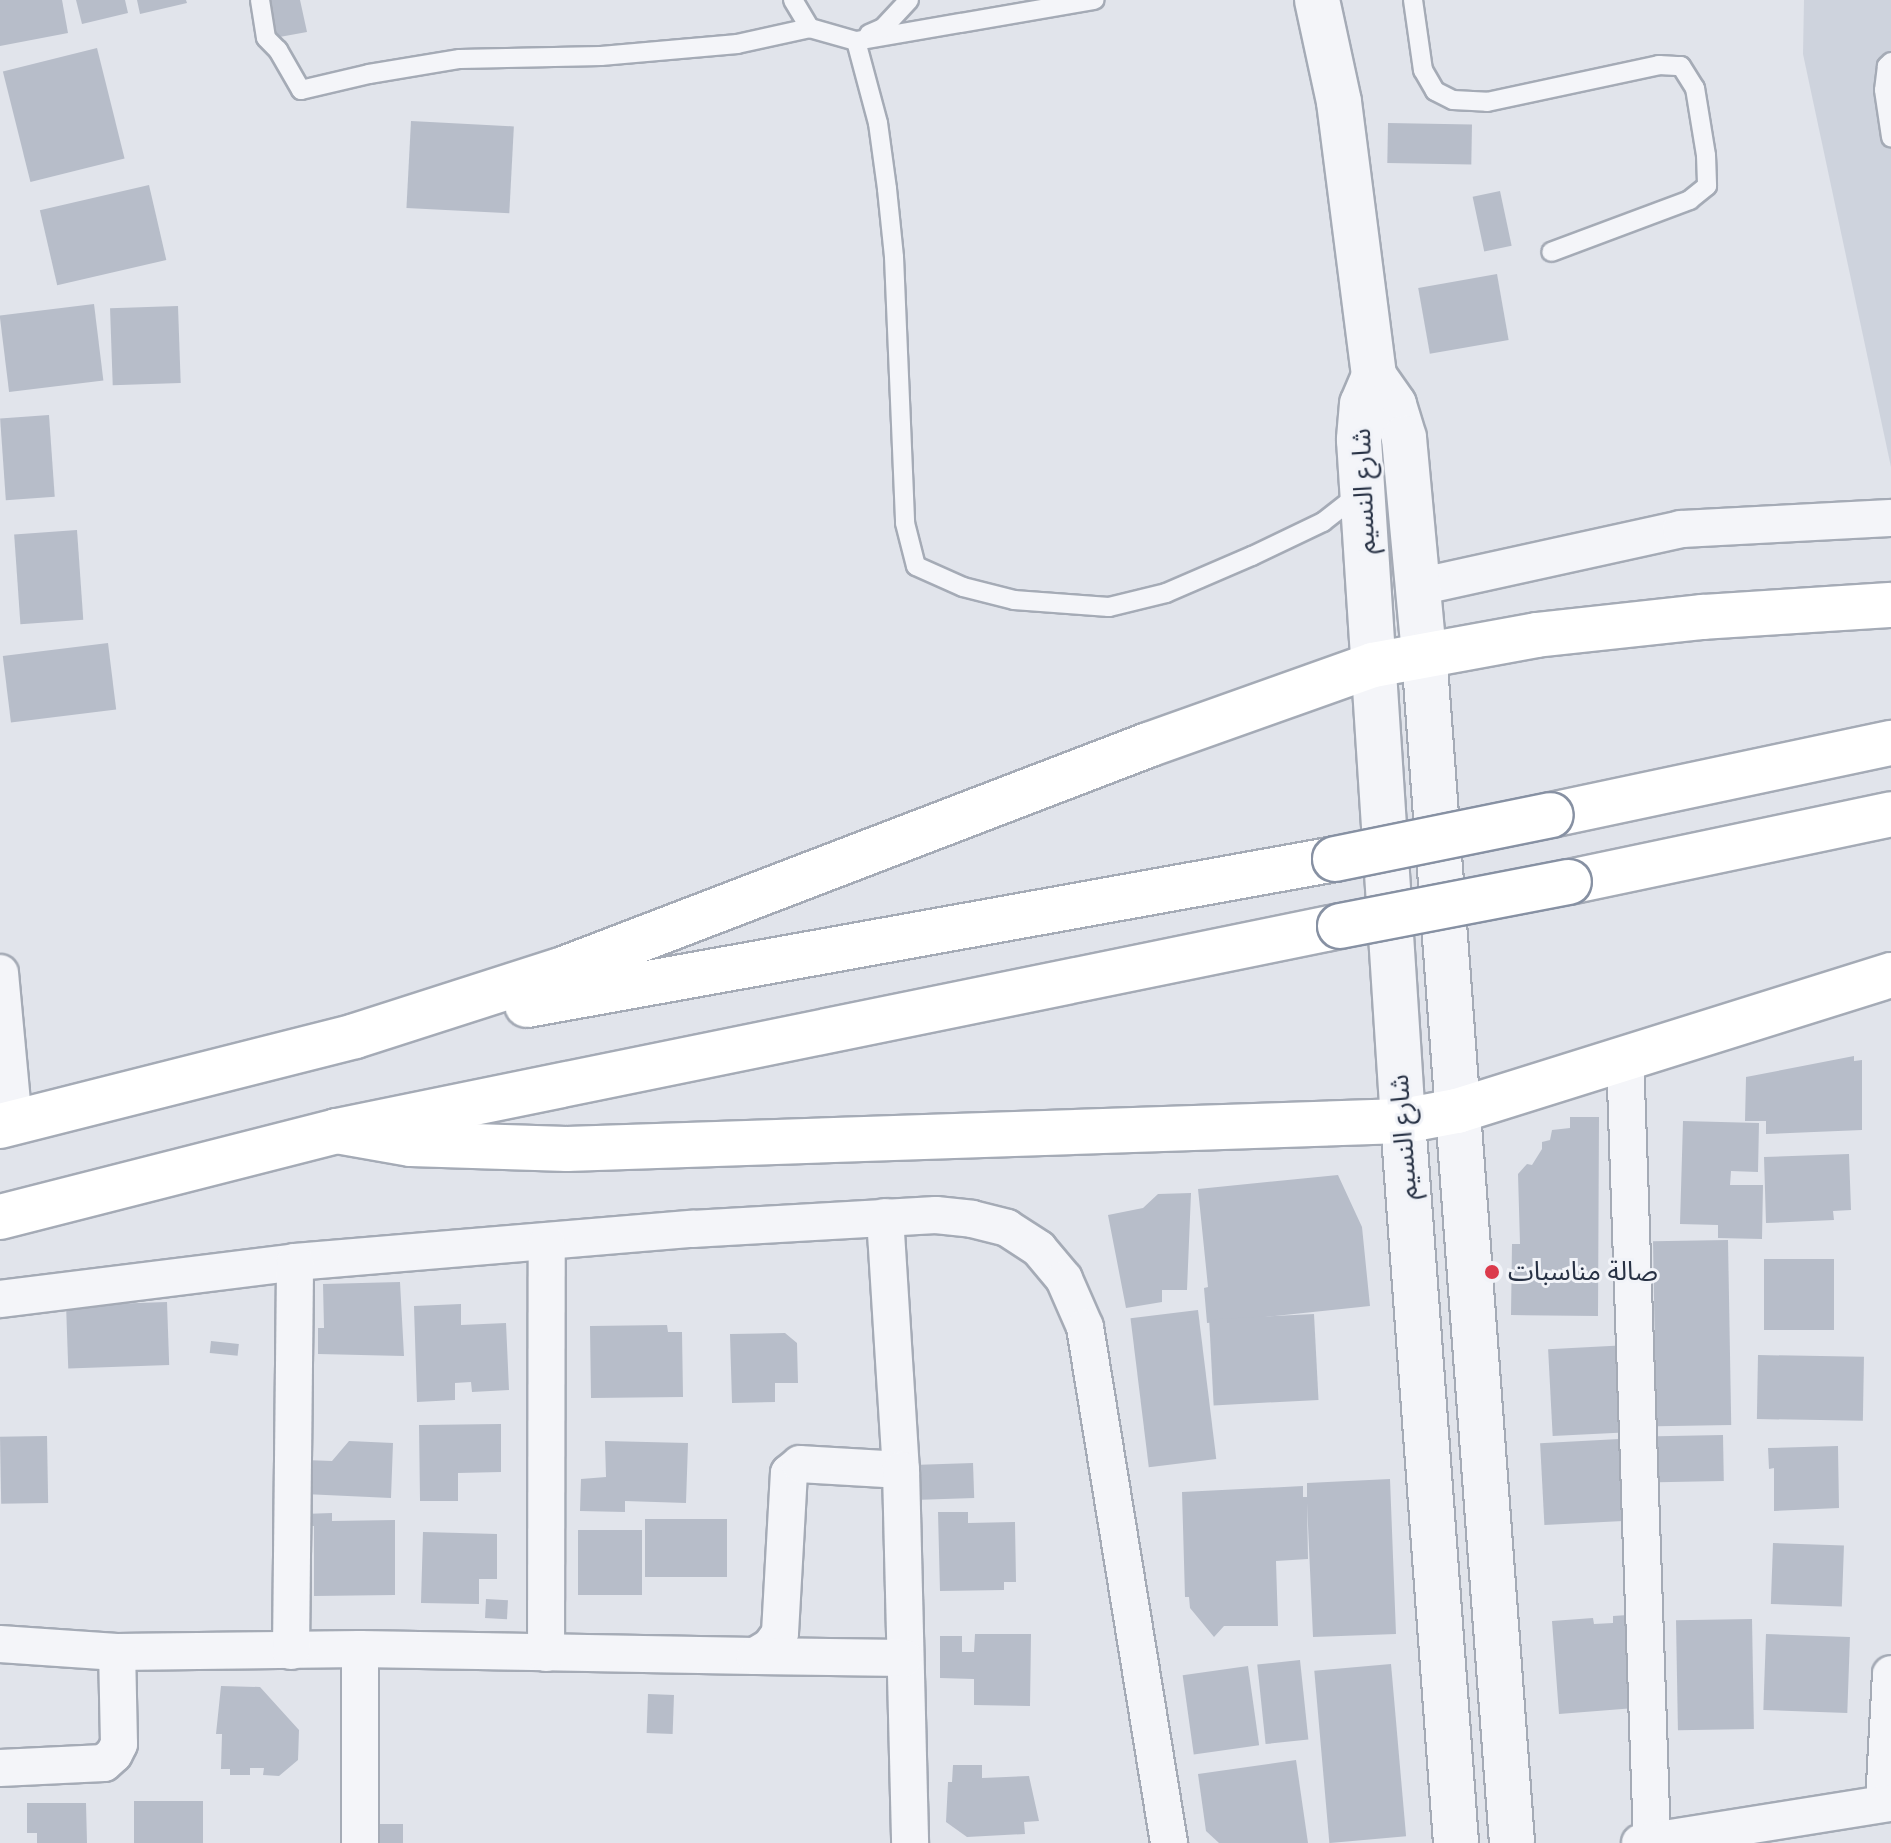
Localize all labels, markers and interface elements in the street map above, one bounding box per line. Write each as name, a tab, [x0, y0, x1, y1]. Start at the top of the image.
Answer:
street label: شارع النسيم	[1346, 428, 1382, 554]
street label: شارع النسيم	[1384, 1073, 1424, 1201]
place label: صالة مناسبات	[1508, 1256, 1658, 1288]
marker: صالة مناسبات	[1483, 1263, 1501, 1281]

